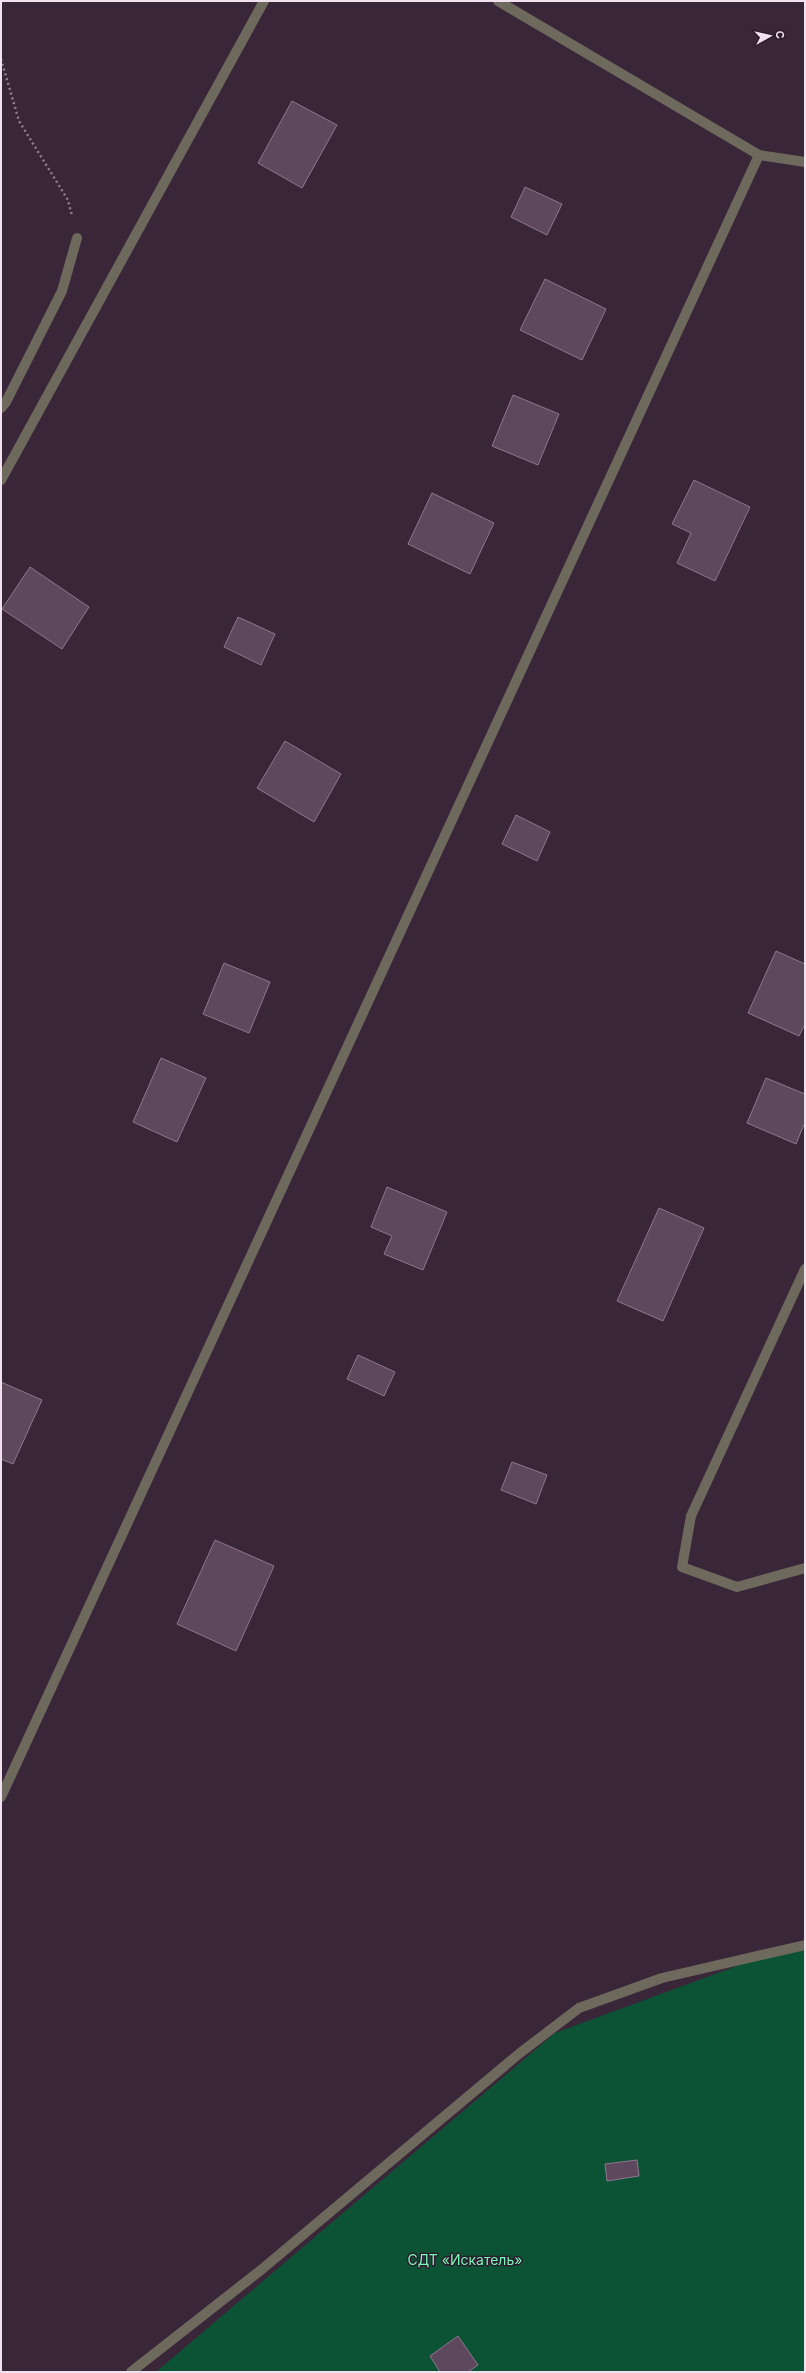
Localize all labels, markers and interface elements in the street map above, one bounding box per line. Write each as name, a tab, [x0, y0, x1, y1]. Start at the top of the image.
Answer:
north arrow	[750, 16, 790, 56]
text: С	[772, 30, 787, 40]
park label: СДТ «Искатель»	[408, 2251, 522, 2268]

